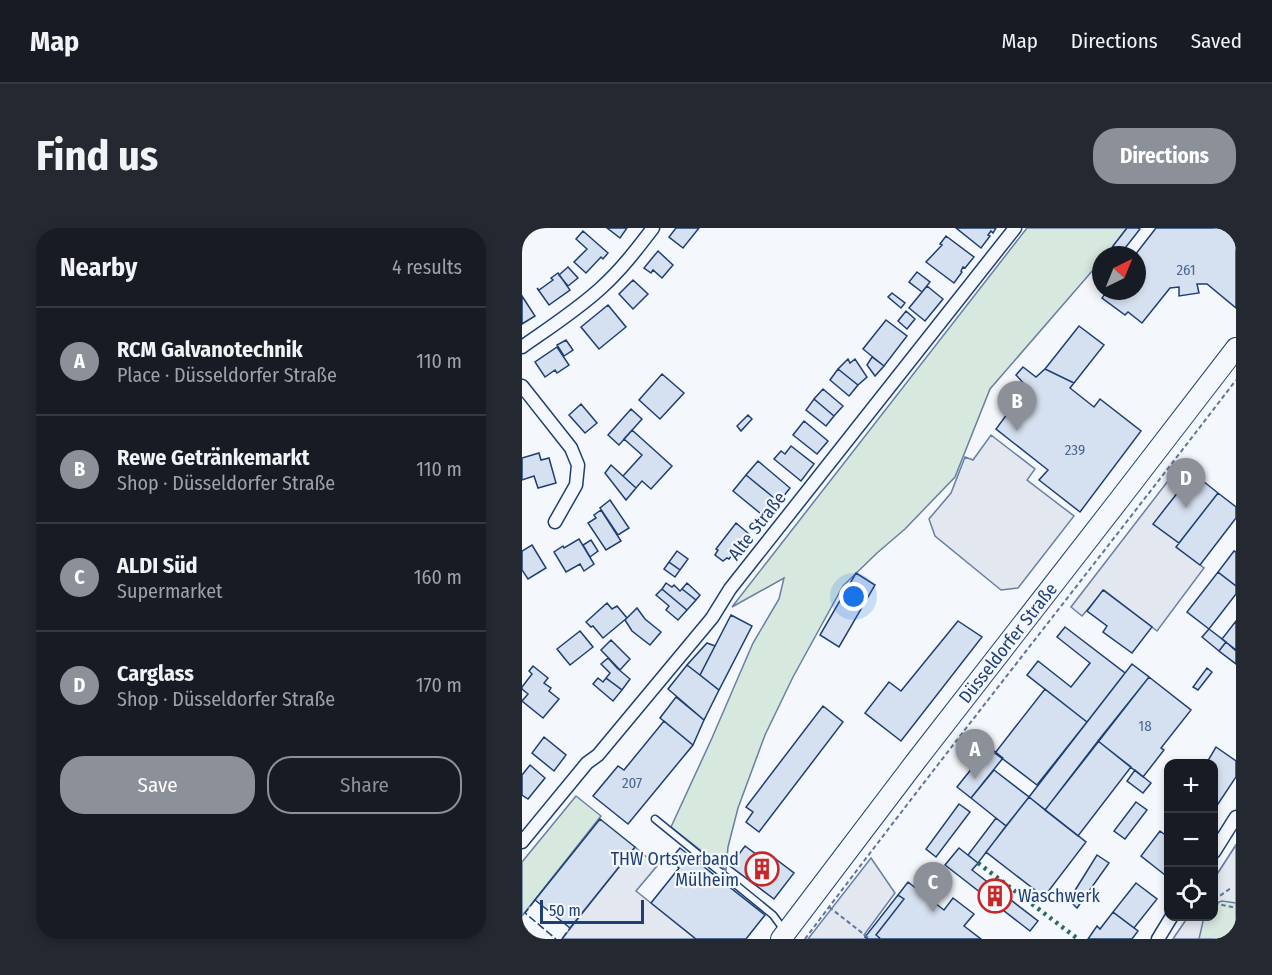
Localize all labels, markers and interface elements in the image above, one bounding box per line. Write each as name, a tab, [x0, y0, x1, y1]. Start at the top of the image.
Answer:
text: Map	[30, 25, 79, 58]
text: Map	[1001, 28, 1038, 54]
text: Directions	[1071, 28, 1158, 54]
text: Saved	[1191, 28, 1242, 54]
button: Directions	[1093, 128, 1236, 184]
text: Find us	[36, 131, 158, 181]
north arrow	[1092, 246, 1146, 300]
text: Nearby	[60, 252, 137, 283]
text: 4 results	[392, 255, 462, 279]
house number: 261	[1176, 261, 1196, 279]
text: RCM Galvanotechnik	[117, 336, 303, 363]
text: A	[74, 349, 85, 373]
text: 110 m	[416, 349, 462, 373]
text: Place · Düsseldorfer Straße	[117, 363, 337, 387]
pin: B	[998, 382, 1036, 431]
house number: 239	[1065, 441, 1085, 459]
text: Rewe Getränkemarkt	[117, 444, 310, 471]
text: B	[74, 457, 85, 481]
text: 110 m	[416, 457, 462, 481]
pin: D	[1166, 458, 1206, 508]
text: Shop · Düsseldorfer Straße	[117, 471, 335, 495]
street label: Alte Straße	[723, 487, 791, 565]
text: ALDI Süd	[117, 552, 198, 579]
text: C	[74, 565, 85, 589]
text: 160 m	[414, 565, 462, 589]
street label: Düsseldorfer Straße	[954, 578, 1062, 708]
text: Supermarket	[117, 579, 223, 603]
your location	[839, 582, 868, 611]
text: Carglass	[117, 660, 194, 687]
text: D	[74, 673, 85, 697]
text: 170 m	[416, 673, 462, 697]
text: Shop · Düsseldorfer Straße	[117, 687, 335, 711]
house number: 18	[1138, 717, 1152, 735]
pin: A	[956, 730, 994, 779]
button: Save	[60, 756, 255, 814]
button: Share	[267, 756, 462, 814]
map controls	[1164, 759, 1218, 921]
button: +	[1164, 759, 1218, 813]
house number: 207	[622, 774, 642, 792]
button: −	[1164, 813, 1218, 867]
place label: THW Ortsverband Mülheim	[611, 848, 739, 891]
building icon: THW Ortsverband Mülheim	[744, 851, 780, 887]
pin: C	[914, 862, 952, 912]
button: locate	[1164, 867, 1218, 921]
building icon: Waschwerk	[977, 878, 1013, 914]
place label: Waschwerk	[1018, 885, 1100, 907]
scale bar	[540, 897, 644, 924]
text: 50 m	[549, 901, 581, 920]

